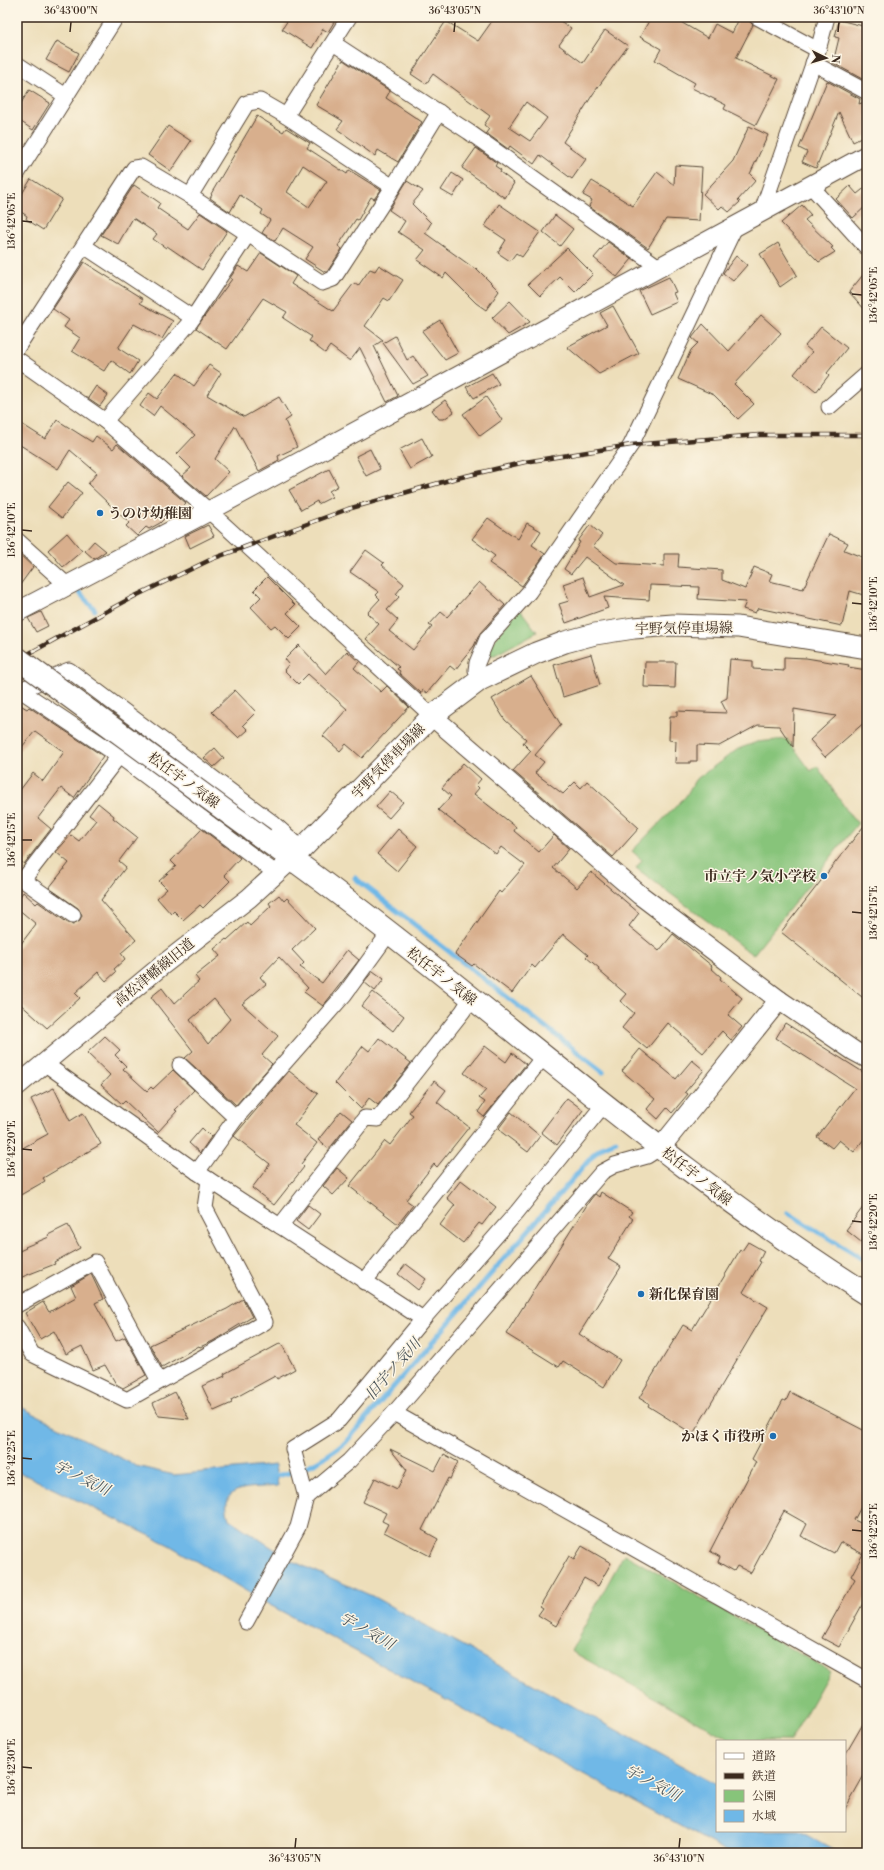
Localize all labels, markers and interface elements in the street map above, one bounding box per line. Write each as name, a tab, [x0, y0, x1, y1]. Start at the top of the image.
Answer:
text: 36°43'00"N	[44, 5, 98, 17]
text: 36°43'05"N	[429, 5, 482, 17]
text: 36°43'10"N	[814, 5, 865, 17]
north arrow	[806, 38, 846, 78]
text: N	[828, 54, 842, 64]
text: 136°42'05"E	[6, 193, 18, 249]
text: 136°42'05"E	[868, 267, 880, 323]
text: 136°42'10"E	[6, 502, 18, 557]
place label: うのけ幼稚園	[108, 505, 192, 523]
marker: うのけ幼稚園	[95, 508, 105, 518]
text: 136°42'10"E	[868, 576, 880, 631]
street label: 宇野気停車場線	[635, 619, 733, 639]
street label: 宇野気停車場線	[348, 720, 429, 803]
street label: 松任宇ノ気線	[144, 749, 223, 813]
text: 136°42'15"E	[6, 813, 18, 867]
place label: 市立宇ノ気小学校	[704, 868, 816, 886]
marker: 市立宇ノ気小学校	[819, 871, 829, 881]
text: 136°42'15"E	[868, 886, 880, 940]
street label: 高松津幡線旧道	[111, 935, 198, 1011]
street label: 松任宇ノ気線	[403, 944, 480, 1010]
text: 136°42'20"E	[6, 1121, 18, 1177]
street label: 松任宇ノ気線	[658, 1144, 735, 1210]
text: 136°42'20"E	[868, 1194, 880, 1250]
place label: 新化保育園	[649, 1286, 719, 1304]
marker: 新化保育園	[636, 1289, 646, 1299]
water label: 旧宇ノ気川	[362, 1333, 426, 1404]
place label: かほく市役所	[681, 1428, 765, 1446]
text: 136°42'25"E	[6, 1430, 18, 1486]
marker: かほく市役所	[768, 1431, 778, 1441]
water label: 宇ノ気川	[51, 1457, 115, 1501]
text: 136°42'25"E	[868, 1503, 880, 1559]
water label: 宇ノ気川	[336, 1609, 399, 1655]
text: 136°42'30"E	[6, 1739, 18, 1795]
legend	[716, 1740, 846, 1832]
text: 道路	[752, 1749, 776, 1764]
water label: 宇ノ気川	[622, 1761, 686, 1806]
text: 鉄道	[751, 1769, 776, 1784]
text: 公園	[752, 1789, 776, 1804]
text: 水域	[752, 1809, 776, 1824]
text: 36°43'05"N	[269, 1853, 322, 1865]
text: 36°43'10"N	[654, 1853, 705, 1865]

